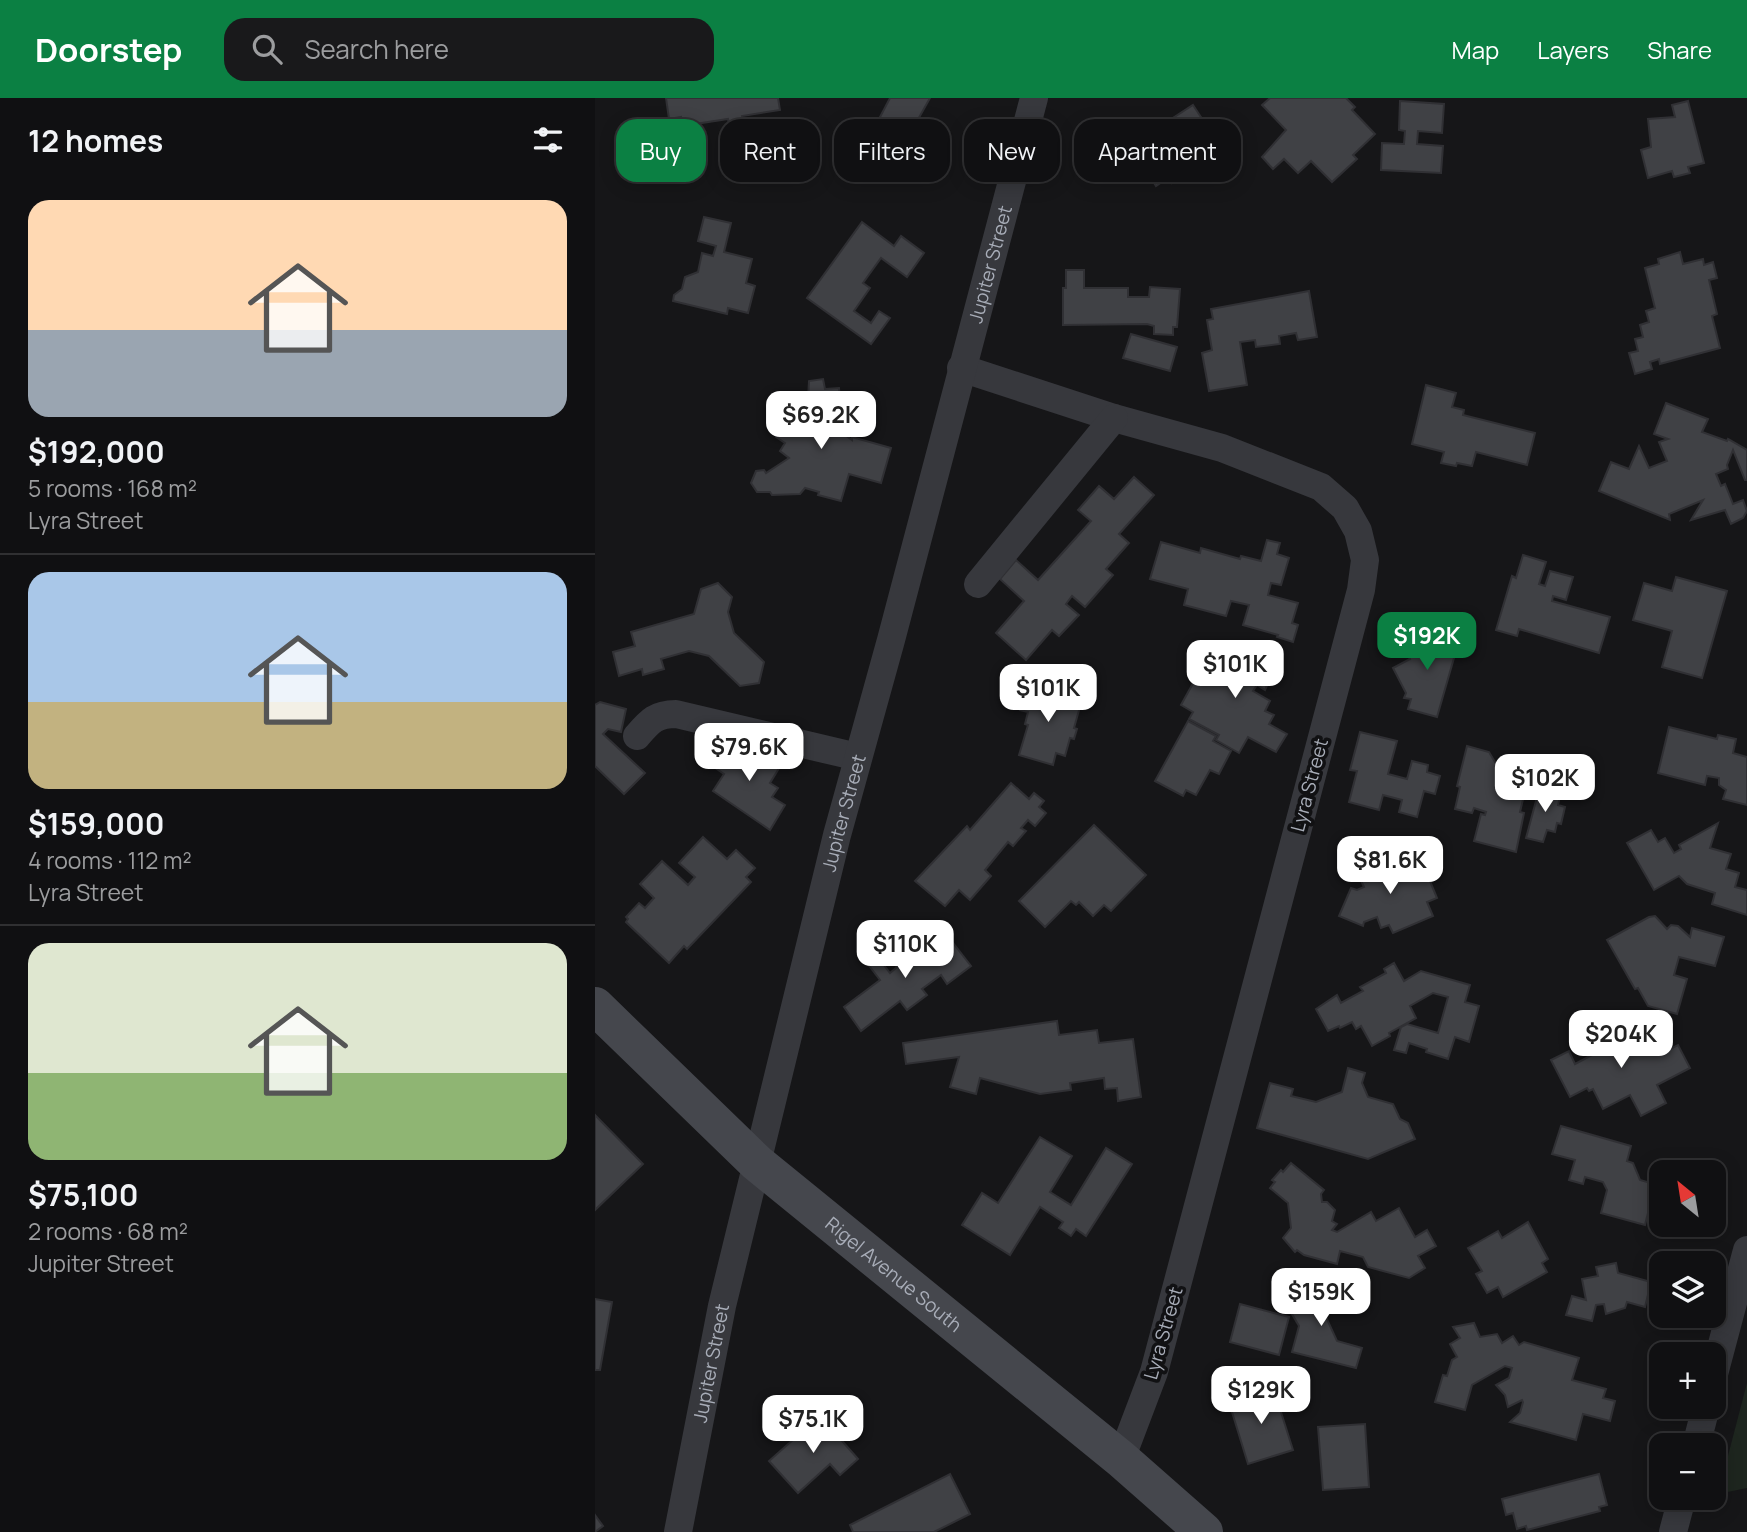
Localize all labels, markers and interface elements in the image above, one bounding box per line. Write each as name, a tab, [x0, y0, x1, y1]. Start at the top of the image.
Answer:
search box	[224, 18, 714, 81]
text: Doorstep	[35, 27, 182, 72]
icon: search	[248, 30, 286, 68]
text: Search here	[304, 31, 449, 67]
text: Map	[1452, 33, 1499, 66]
text: Layers	[1537, 33, 1609, 66]
text: Share	[1647, 33, 1712, 66]
chip: Buy	[616, 119, 706, 182]
chip: Rent	[720, 119, 820, 182]
chip: Filters	[834, 119, 950, 182]
chip: New	[964, 119, 1060, 182]
chip: Apartment	[1074, 119, 1241, 182]
text: 12 homes	[28, 120, 163, 161]
icon: filters	[529, 121, 567, 159]
street label: Jupiter Street	[962, 203, 1018, 326]
icon: home	[235, 245, 361, 371]
pin: $69.2K	[764, 392, 878, 451]
text: $69.2K	[782, 398, 860, 430]
text: $192,000	[28, 431, 165, 472]
text: 5 rooms · 168 m²	[28, 472, 197, 504]
text: Lyra Street	[28, 504, 143, 536]
pin: $192K	[1378, 612, 1476, 672]
icon: home	[235, 617, 361, 743]
text: $192K	[1393, 619, 1461, 651]
pin: $101K	[1186, 640, 1284, 700]
text: $101K	[1203, 647, 1267, 679]
pin: $101K	[999, 664, 1097, 724]
text: $101K	[1016, 671, 1080, 703]
pin: $79.6K	[692, 724, 806, 783]
text: $79.6K	[710, 730, 788, 762]
street label: Lyra Street	[1284, 736, 1334, 834]
street label: Jupiter Street	[815, 751, 872, 874]
pin: $102K	[1496, 754, 1594, 814]
text: $102K	[1511, 761, 1579, 793]
text: $159,000	[28, 803, 164, 844]
pin: $81.6K	[1333, 836, 1447, 896]
text: $81.6K	[1353, 843, 1427, 875]
text: 4 rooms · 112 m²	[28, 844, 192, 876]
text: Lyra Street	[28, 876, 143, 908]
pin: $110K	[856, 920, 954, 980]
text: $110K	[873, 927, 937, 959]
icon: home	[235, 988, 361, 1114]
pin: $204K	[1572, 1010, 1670, 1070]
text: $204K	[1585, 1017, 1657, 1049]
north arrow	[1649, 1160, 1725, 1237]
map controls	[1649, 1160, 1726, 1510]
text: $75,100	[28, 1174, 139, 1215]
street label: Rigel Avenue South	[820, 1211, 968, 1338]
text: 2 rooms · 68 m²	[28, 1215, 188, 1247]
text: Jupiter Street	[28, 1247, 174, 1279]
button: layers	[1649, 1251, 1726, 1328]
pin: $159K	[1272, 1268, 1370, 1328]
text: $159K	[1287, 1275, 1355, 1307]
street label: Lyra Street	[1137, 1284, 1189, 1382]
street label: Jupiter Street	[687, 1301, 735, 1425]
button: +	[1649, 1342, 1726, 1419]
pin: $129K	[1212, 1366, 1310, 1426]
text: $129K	[1227, 1373, 1295, 1405]
pin: $75.1K	[756, 1396, 870, 1455]
text: $75.1K	[778, 1402, 848, 1434]
button: −	[1649, 1433, 1726, 1510]

